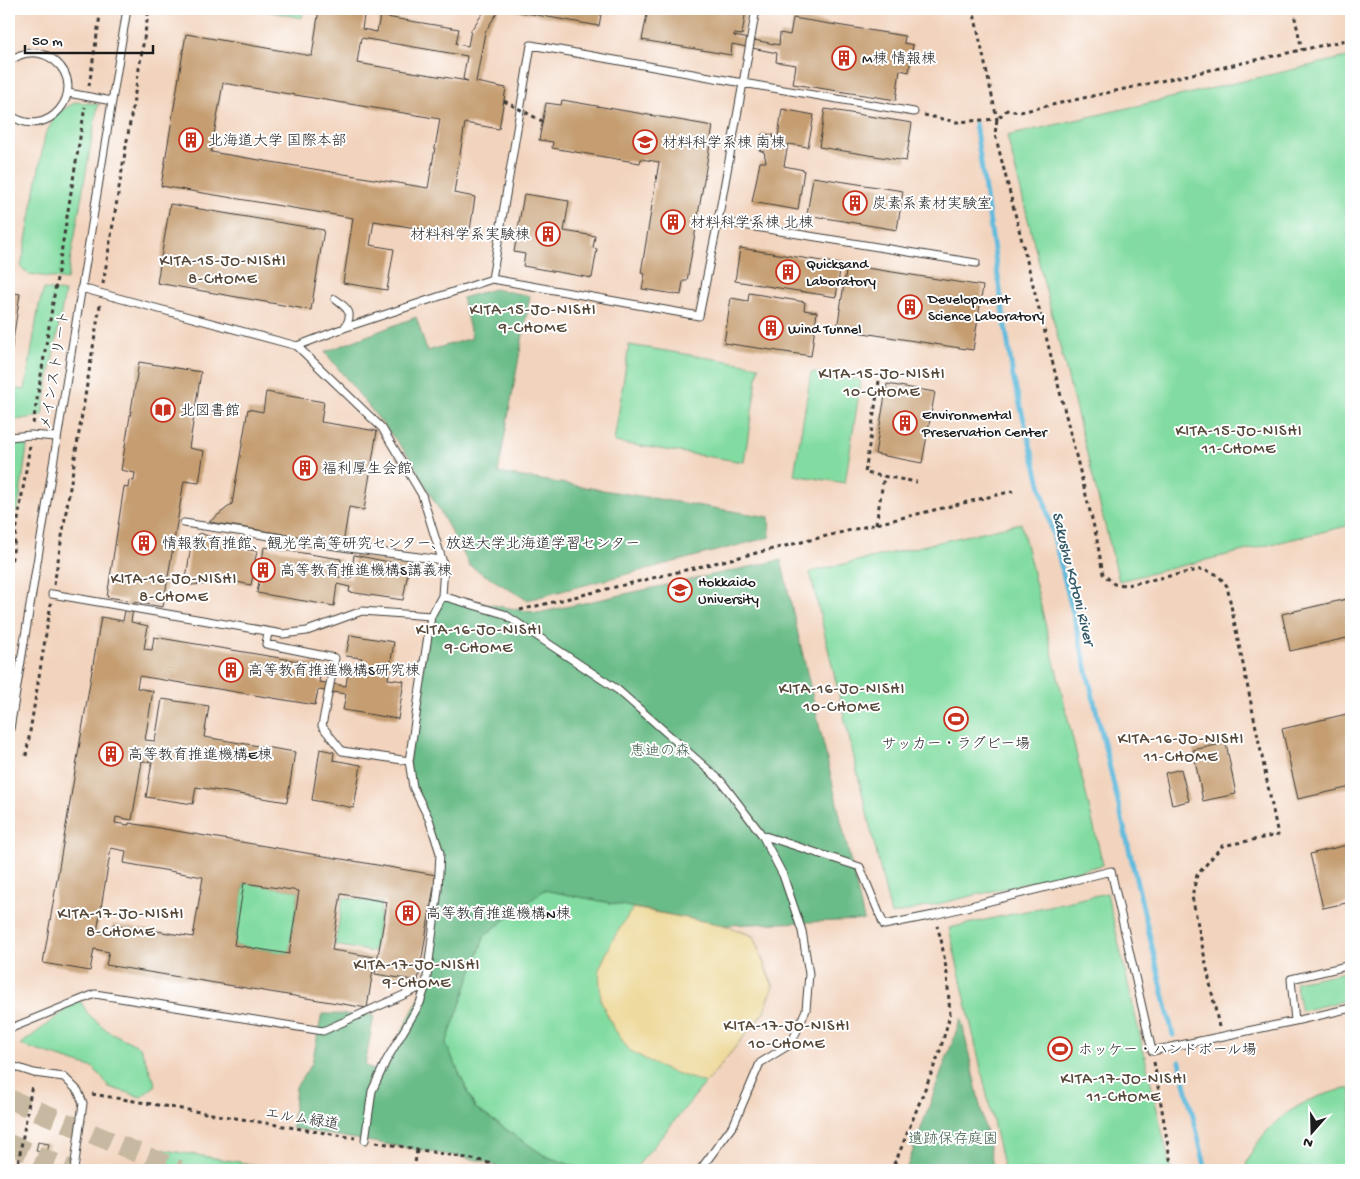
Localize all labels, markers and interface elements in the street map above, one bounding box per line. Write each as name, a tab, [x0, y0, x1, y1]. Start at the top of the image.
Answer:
scale bar	[25, 22, 152, 54]
text: 50 m	[32, 33, 63, 51]
building icon: M棟 情報棟	[831, 45, 857, 71]
place label: M棟 情報棟	[862, 50, 936, 69]
building icon: 北海道大学 国際本部	[178, 127, 204, 153]
school or university icon: 材料科学系棟 南棟	[632, 129, 658, 155]
place label: 北海道大学 国際本部	[208, 132, 347, 151]
place label: 材料科学系棟 南棟	[662, 134, 786, 153]
building icon: 炭素系素材実験室	[842, 190, 868, 216]
place label: 炭素系素材実験室	[872, 195, 992, 214]
building icon: 材料科学系棟 北棟	[660, 209, 686, 235]
place label: 材料科学系棟 北棟	[690, 214, 814, 233]
building icon: 材料科学系実験棟	[535, 221, 561, 247]
place label: 材料科学系実験棟	[410, 226, 530, 245]
district label: KITA-15-JO-NISHI 8-CHOME	[160, 253, 287, 290]
place label: Quicksand Laboratory	[806, 256, 876, 291]
building icon: Quicksand Laboratory	[775, 259, 801, 285]
place label: Development Science Laboratory	[927, 291, 1045, 326]
building icon: Development Science Laboratory	[897, 294, 923, 320]
district label: KITA-15-JO-NISHI 9-CHOME	[470, 302, 597, 339]
street label: メインストリート	[38, 309, 74, 432]
building icon: Wind Tunnel	[758, 315, 784, 341]
place label: Wind Tunnel	[788, 321, 862, 339]
district label: KITA-15-JO-NISHI 10-CHOME	[819, 366, 946, 403]
library icon: 北図書館	[150, 397, 176, 423]
place label: 北図書館	[180, 402, 240, 421]
place label: Environmental Preservation Center	[921, 407, 1049, 442]
building icon: Environmental Preservation Center	[892, 410, 918, 436]
district label: KITA-15-JO-NISHI 11-CHOME	[1176, 423, 1303, 460]
building icon: 福利厚生会館	[292, 455, 318, 481]
place label: 福利厚生会館	[322, 460, 412, 479]
water label: Sakushu Kotoni River	[1046, 510, 1098, 651]
building icon: 情報教育推館、観光学高等研究センター、放送大学北海道学習センター	[131, 530, 157, 556]
place label: 情報教育推館、観光学高等研究センター、放送大学北海道学習センター	[162, 535, 640, 554]
building icon: 高等教育推進機構S講義棟	[250, 557, 276, 583]
place label: 高等教育推進機構S講義棟	[280, 562, 452, 581]
district label: KITA-16-JO-NISHI 8-CHOME	[111, 571, 237, 608]
place label: Hokkaido University	[698, 574, 760, 609]
school or university icon: Hokkaido University	[667, 577, 693, 603]
district label: KITA-16-JO-NISHI 9-CHOME	[416, 622, 542, 659]
building icon: 高等教育推進機構S研究棟	[218, 657, 244, 683]
place label: 高等教育推進機構S研究棟	[248, 662, 420, 681]
district label: KITA-16-JO-NISHI 10-CHOME	[779, 681, 905, 718]
sports icon: サッカー・ラグビー場	[943, 706, 969, 732]
district label: KITA-16-JO-NISHI 11-CHOME	[1118, 731, 1244, 768]
place label: サッカー・ラグビー場	[882, 735, 1030, 754]
building icon: 高等教育推進機構E棟	[98, 741, 124, 767]
park label: 恵迪の森	[630, 742, 690, 761]
place label: 高等教育推進機構E棟	[128, 746, 272, 765]
building icon: 高等教育推進機構N棟	[395, 900, 421, 926]
place label: 高等教育推進機構N棟	[426, 905, 571, 924]
district label: KITA-17-JO-NISHI 8-CHOME	[58, 906, 184, 943]
district label: KITA-17-JO-NISHI 9-CHOME	[354, 957, 480, 994]
district label: KITA-17-JO-NISHI 10-CHOME	[724, 1018, 850, 1055]
sports icon: ホッケー・ハンドボール場	[1047, 1036, 1073, 1062]
place label: ホッケー・ハンドボール場	[1078, 1042, 1257, 1060]
district label: KITA-17-JO-NISHI 11-CHOME	[1061, 1071, 1187, 1108]
street label: エルム緑道	[263, 1104, 340, 1135]
north arrow	[1288, 1106, 1338, 1156]
park label: 遺跡保存庭園	[908, 1130, 998, 1149]
text: N	[1301, 1132, 1316, 1151]

